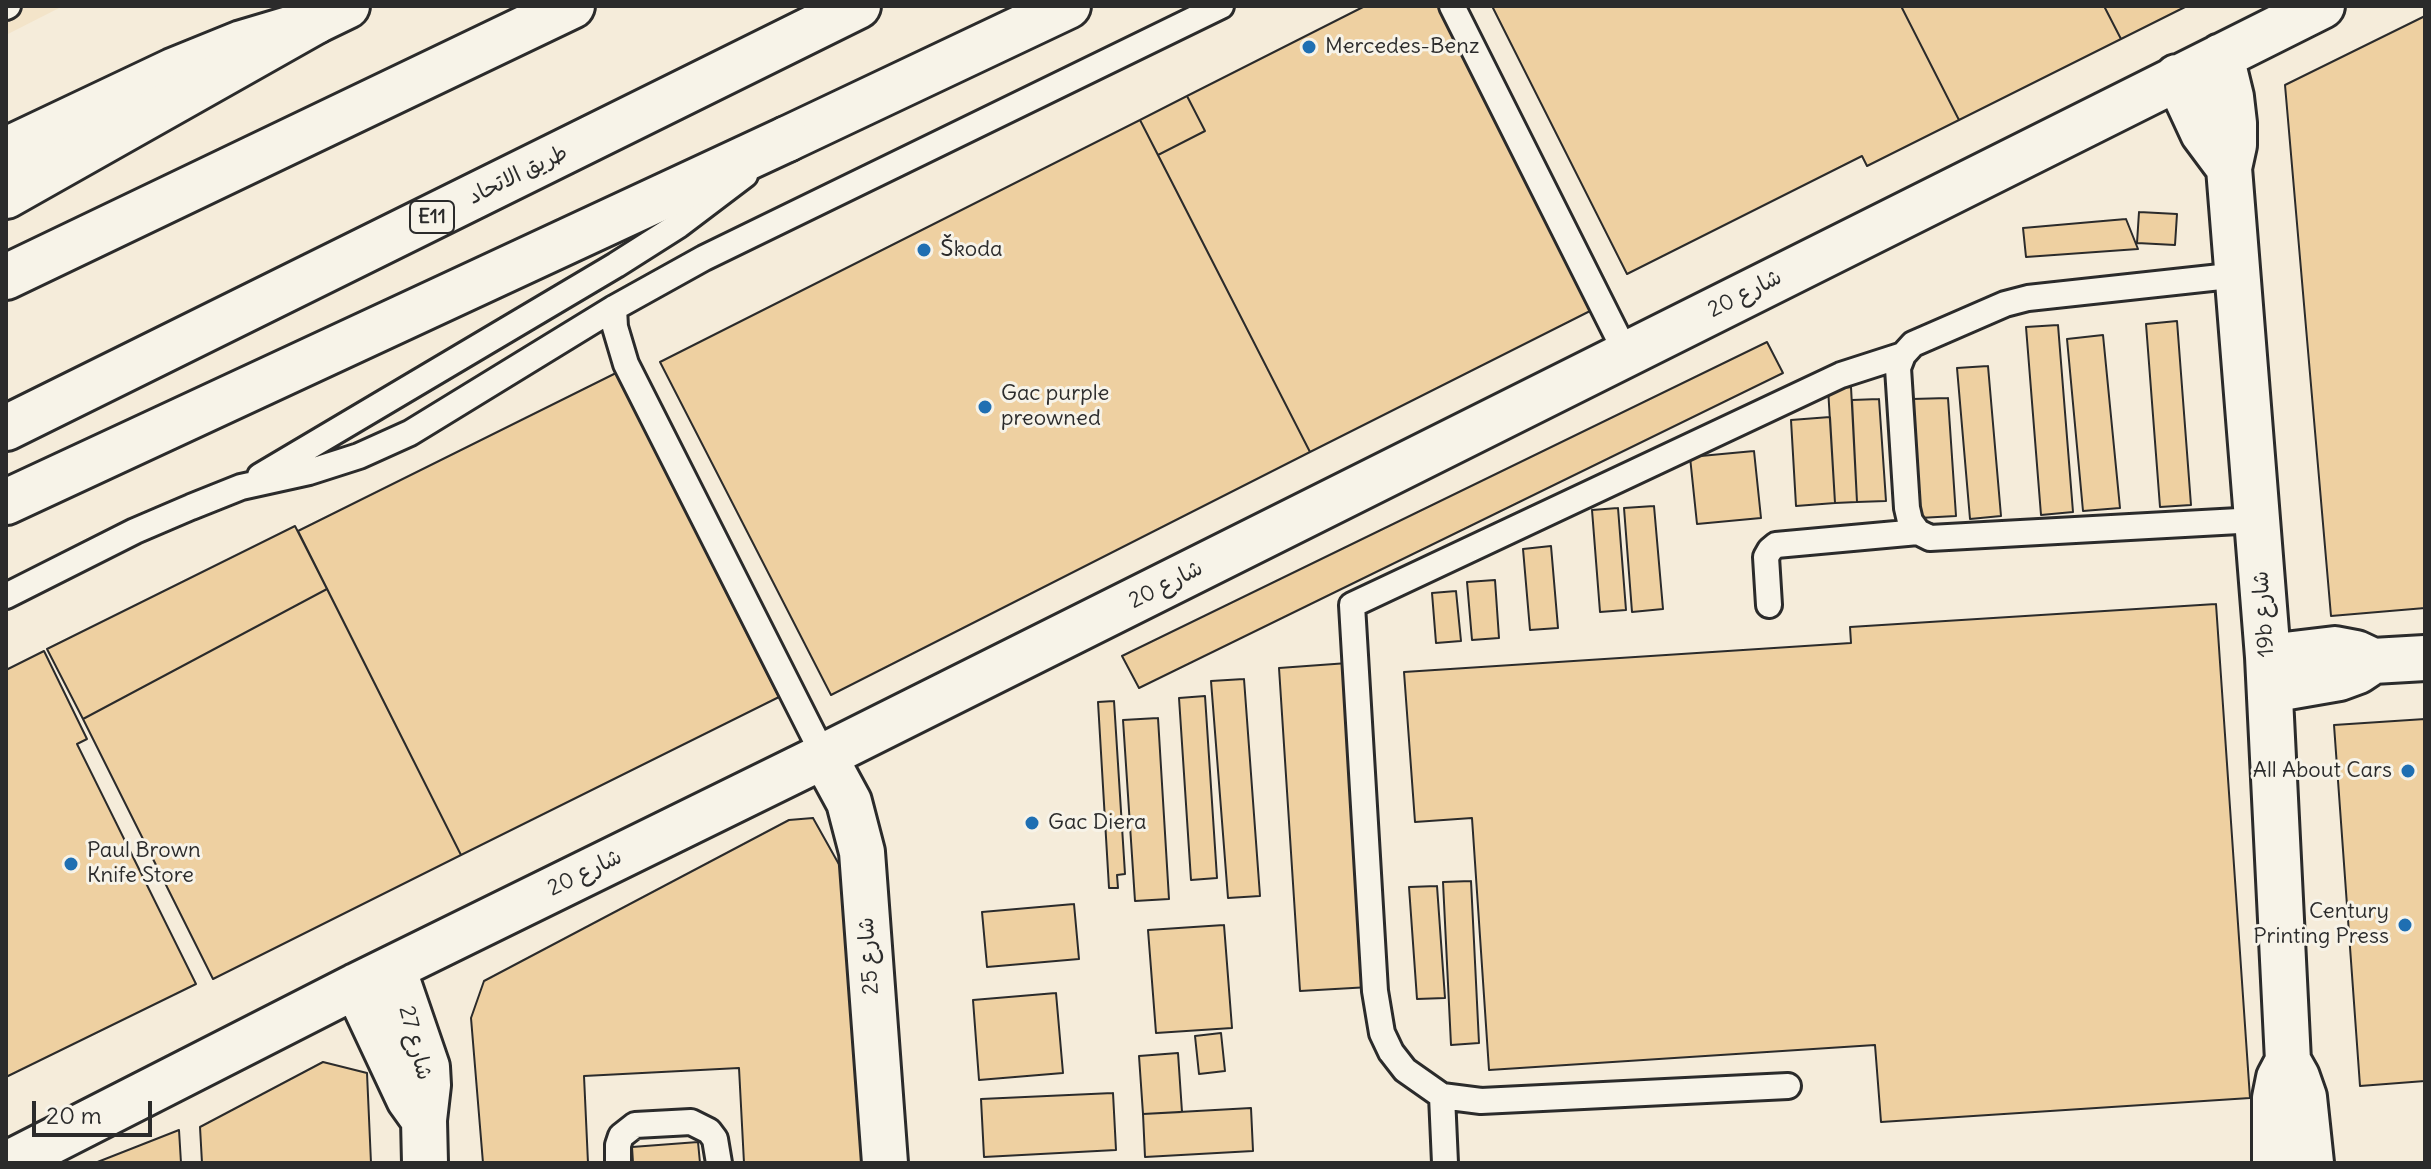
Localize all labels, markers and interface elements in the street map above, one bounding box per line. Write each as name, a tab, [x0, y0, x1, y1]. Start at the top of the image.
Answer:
place label: Mercedes-Benz	[1325, 34, 1479, 60]
marker: Mercedes-Benz	[1300, 38, 1318, 56]
street label: طريق الاتحاد	[464, 140, 572, 210]
road number: E11	[410, 201, 454, 233]
place label: Škoda	[940, 237, 1003, 263]
marker: Škoda	[915, 241, 933, 259]
street label: شارع 20	[1704, 264, 1786, 324]
place label: Gac purple preowned	[1001, 381, 1109, 432]
marker: Gac purple preowned	[976, 398, 994, 416]
street label: شارع 20	[1125, 555, 1207, 615]
street label: 19b شارع	[2248, 570, 2280, 658]
place label: All About Cars	[2253, 758, 2392, 784]
marker: All About Cars	[2399, 762, 2417, 780]
place label: Gac Diera	[1048, 810, 1146, 836]
marker: Gac Diera	[1023, 814, 1041, 832]
place label: Paul Brown Knife Store	[87, 838, 201, 890]
street label: شارع 20	[544, 844, 626, 902]
marker: Paul Brown Knife Store	[62, 855, 80, 873]
place label: Century Printing Press	[2253, 899, 2389, 950]
street label: شارع 25	[853, 916, 885, 996]
marker: Century Printing Press	[2396, 916, 2414, 934]
street label: شارع 27	[392, 1003, 438, 1083]
scale bar	[36, 1085, 156, 1135]
text: 20 m	[46, 1100, 102, 1130]

